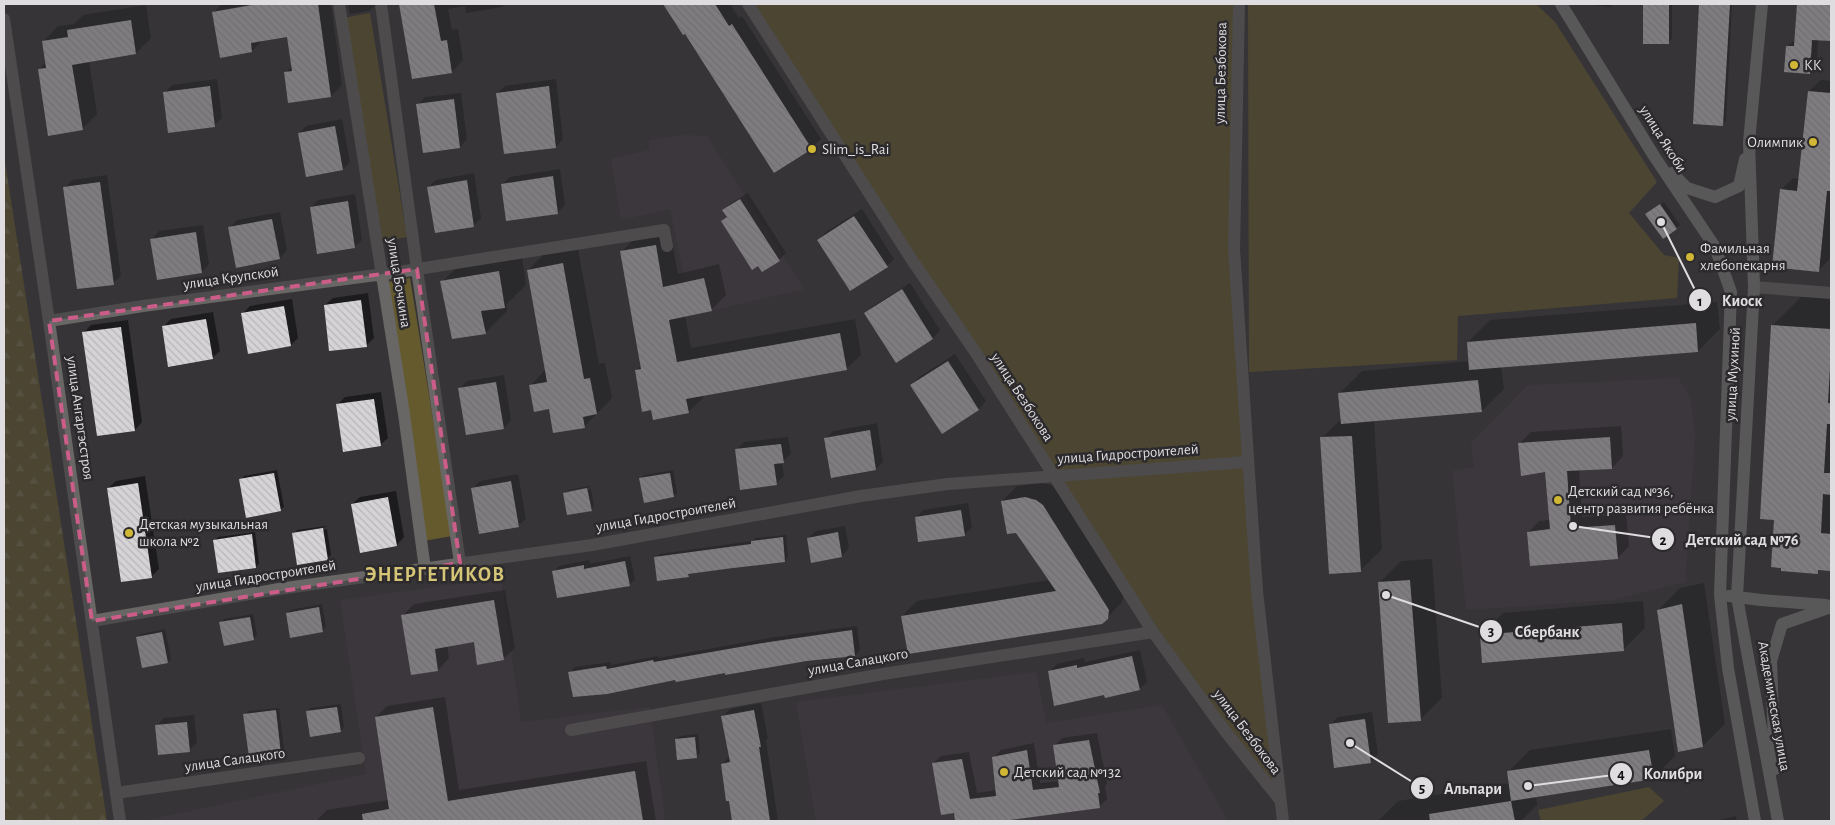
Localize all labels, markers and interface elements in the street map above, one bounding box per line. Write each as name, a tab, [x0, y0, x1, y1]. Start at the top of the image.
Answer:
street label: улица Безбокова	[1213, 22, 1229, 125]
place label: КК	[1804, 58, 1822, 73]
marker: КК	[1788, 59, 1800, 71]
street label: улица Якоби	[1636, 102, 1689, 175]
place label: Олимпик	[1747, 135, 1803, 150]
marker: Олимпик	[1807, 136, 1819, 148]
place label: Slim_is_Rai	[822, 142, 889, 157]
marker: Slim_is_Rai	[806, 143, 818, 155]
street label: улица Бочкина	[384, 236, 413, 329]
place label: Фамильная хлебопекарня	[1700, 241, 1786, 273]
marker: Фамильная хлебопекарня	[1684, 251, 1696, 263]
street label: улица Крупской	[181, 264, 280, 292]
callout: Киоск	[1687, 285, 1773, 316]
text: Киоск	[1722, 293, 1762, 309]
text: 1	[1697, 294, 1703, 309]
street label: улица Мухиной	[1723, 327, 1743, 422]
street label: улица Безбокова	[987, 349, 1056, 444]
street label: улица Ангаргэсстроя	[64, 354, 96, 481]
street label: улица Гидростроителей	[1056, 442, 1199, 466]
place label: Детский сад №36, центр развития ребёнка	[1568, 484, 1714, 516]
marker: Детский сад №36, центр развития ребёнка	[1552, 494, 1564, 506]
street label: улица Гидростроителей	[594, 495, 737, 535]
place label: Детская музыкальная школа №2	[139, 517, 268, 549]
callout: Детский сад №76	[1650, 524, 1808, 555]
marker: Детская музыкальная школа №2	[123, 527, 135, 539]
text: Детский сад №76	[1685, 532, 1799, 548]
text: 2	[1659, 533, 1667, 548]
street label: улица Гидростроителей	[194, 558, 337, 595]
district label: ЭНЕРГЕТИКОВ	[365, 565, 505, 585]
callout: Сбербанк	[1479, 616, 1589, 647]
text: 3	[1488, 624, 1494, 639]
text: Сбербанк	[1514, 624, 1580, 640]
street label: Академическая улица	[1755, 640, 1793, 772]
street label: улица Салацкого	[806, 646, 909, 678]
street label: улица Безбокова	[1210, 686, 1284, 777]
street label: улица Салацкого	[183, 746, 286, 775]
callout: Колибри	[1608, 758, 1712, 789]
place label: Детский сад №132	[1014, 765, 1121, 780]
marker: Детский сад №132	[998, 766, 1010, 778]
text: Колибри	[1644, 766, 1702, 782]
text: 4	[1617, 767, 1625, 782]
callout: Альпари	[1409, 773, 1512, 804]
text: 5	[1419, 781, 1425, 796]
text: Альпари	[1444, 781, 1502, 797]

